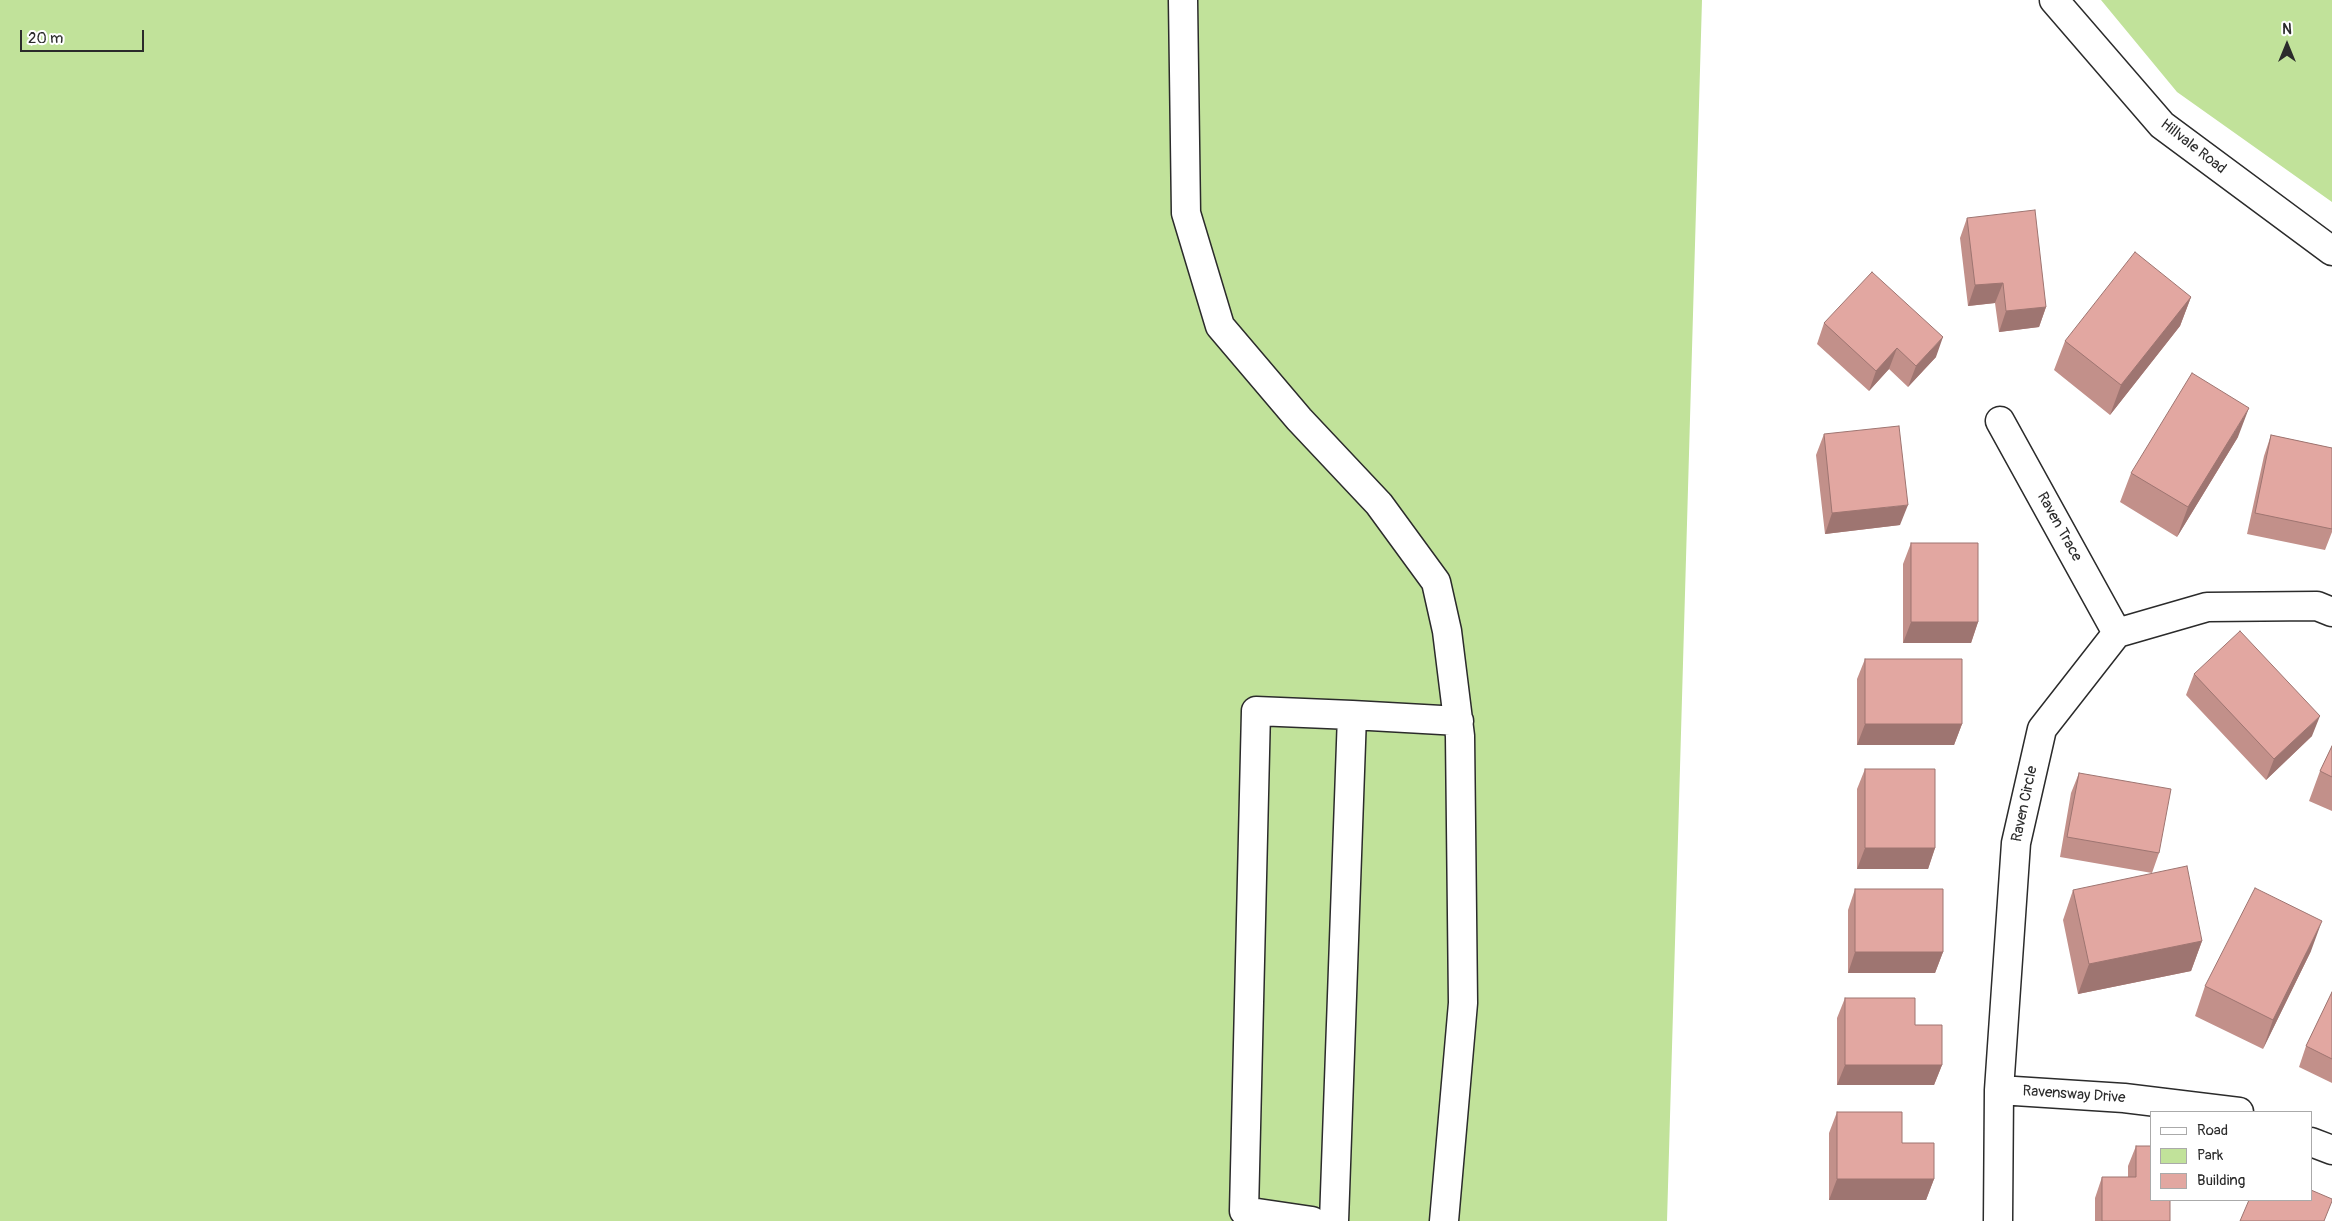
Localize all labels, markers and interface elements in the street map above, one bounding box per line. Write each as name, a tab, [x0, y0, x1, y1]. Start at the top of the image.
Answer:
scale bar	[22, 20, 146, 52]
north arrow	[2262, 20, 2312, 70]
text: N	[2282, 21, 2292, 38]
text: 20 m	[28, 29, 63, 48]
street label: Hillvale Road	[2157, 116, 2229, 178]
street label: Raven Trace	[2033, 489, 2085, 565]
street label: Raven Circle	[2008, 764, 2042, 844]
street label: Ravensway Drive	[2022, 1082, 2126, 1108]
legend	[2150, 1111, 2312, 1201]
text: Road	[2197, 1121, 2228, 1140]
text: Park	[2197, 1146, 2223, 1165]
text: Building	[2197, 1171, 2245, 1190]

